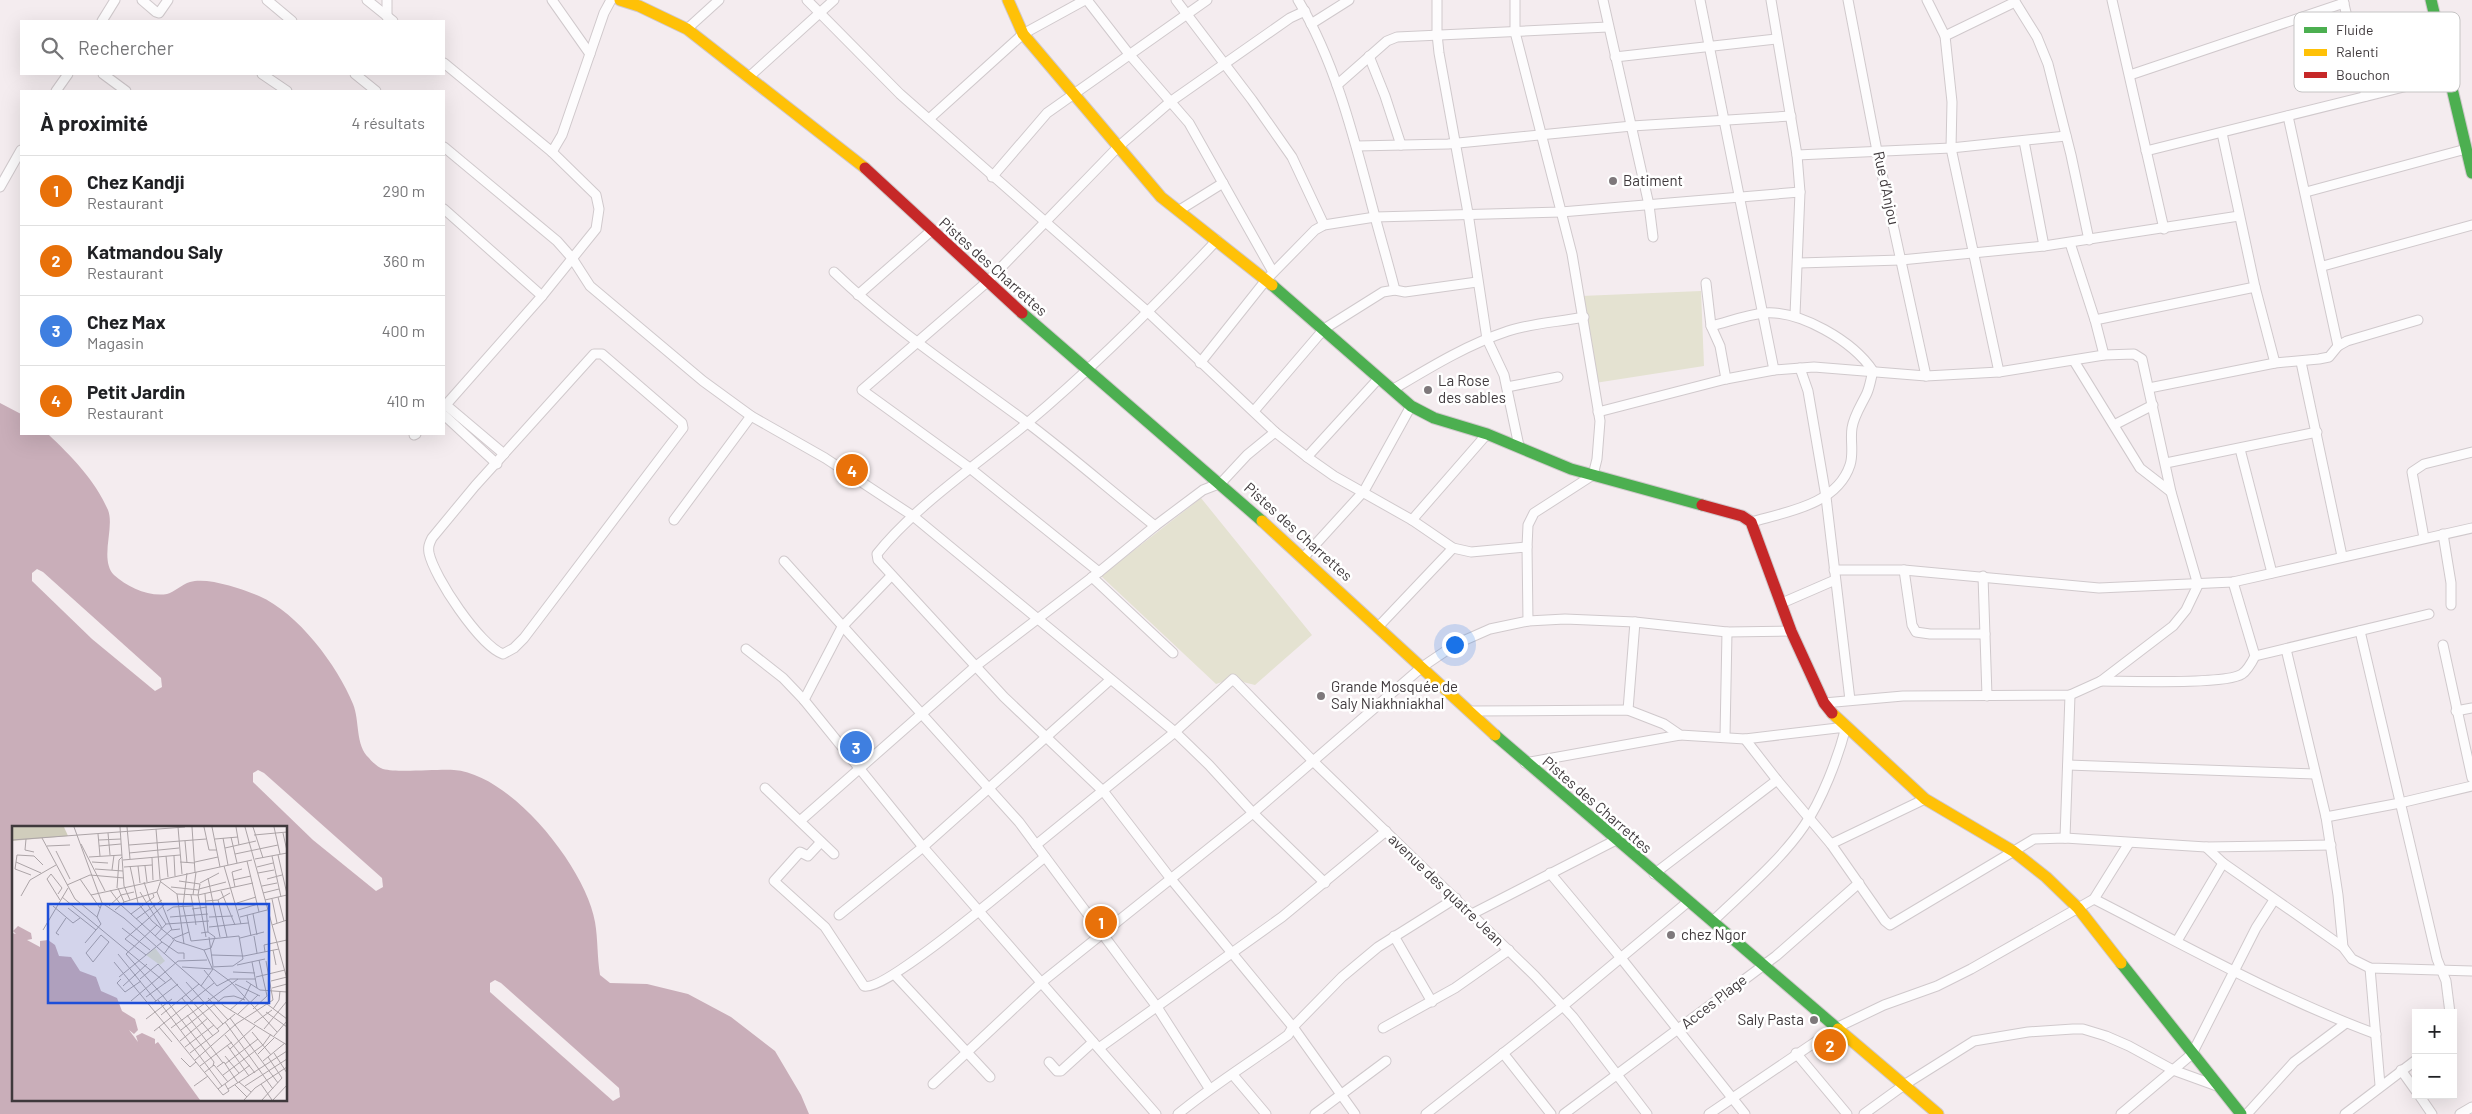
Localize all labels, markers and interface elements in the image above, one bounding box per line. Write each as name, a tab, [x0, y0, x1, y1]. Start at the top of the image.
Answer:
legend	[2294, 12, 2460, 92]
search box	[20, 20, 445, 75]
text: Fluide	[2336, 21, 2373, 38]
icon: search	[38, 34, 66, 62]
text: Rechercher	[78, 36, 174, 59]
text: Ralenti	[2336, 43, 2379, 60]
text: Bouchon	[2336, 66, 2390, 83]
text: À proximité	[40, 110, 148, 135]
text: 4 résultats	[351, 113, 425, 132]
street label: Rue d’Anjou	[1870, 149, 1904, 226]
text: Chez Kandji	[87, 170, 185, 193]
place label: Batiment	[1623, 171, 1683, 189]
marker: Batiment	[1607, 175, 1619, 187]
text: 1	[53, 181, 59, 200]
text: 290 m	[383, 181, 425, 200]
text: Restaurant	[87, 193, 164, 212]
street label: Pistes des Charrettes	[936, 213, 1051, 319]
text: Katmandou Saly	[87, 240, 223, 263]
text: 2	[52, 251, 60, 270]
text: 360 m	[383, 251, 425, 270]
text: Restaurant	[87, 263, 164, 282]
text: Chez Max	[87, 310, 166, 333]
text: 3	[52, 321, 60, 340]
text: 400 m	[382, 321, 425, 340]
text: Magasin	[87, 333, 144, 352]
place label: La Rose des sables	[1438, 371, 1506, 406]
text: Petit Jardin	[87, 380, 185, 403]
marker: La Rose des sables	[1422, 384, 1434, 396]
text: 4	[51, 391, 61, 410]
text: 410 m	[387, 391, 425, 410]
text: Restaurant	[87, 403, 164, 422]
pin: 4	[836, 451, 868, 489]
street label: Pistes des Charrettes	[1241, 478, 1356, 584]
your location	[1442, 632, 1468, 658]
place label: Grande Mosquée de Saly Niakhniakhal	[1331, 677, 1458, 712]
marker: Grande Mosquée de Saly Niakhniakhal	[1315, 690, 1327, 702]
pin: 3	[840, 728, 872, 766]
street label: Pistes des Charrettes	[1539, 752, 1656, 857]
inset map	[12, 826, 288, 1102]
street label: avenue des quatre Jean	[1385, 829, 1508, 949]
pin: 1	[1085, 903, 1117, 941]
place label: chez Ngor	[1681, 925, 1747, 943]
marker: chez Ngor	[1665, 929, 1677, 941]
street label: Acces Plage	[1677, 970, 1750, 1032]
map controls	[2412, 1009, 2457, 1099]
button: +	[2412, 1009, 2457, 1054]
place label: Saly Pasta	[1737, 1010, 1804, 1028]
marker: Saly Pasta	[1808, 1014, 1820, 1026]
pin: 2	[1814, 1026, 1846, 1064]
button: −	[2412, 1054, 2457, 1099]

